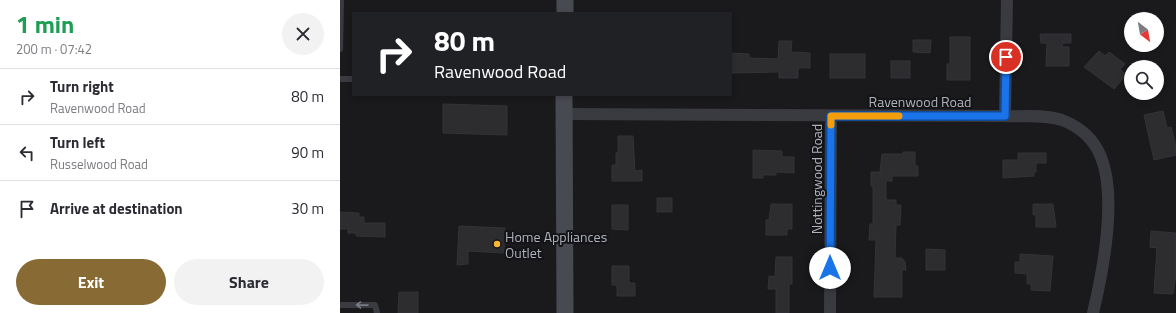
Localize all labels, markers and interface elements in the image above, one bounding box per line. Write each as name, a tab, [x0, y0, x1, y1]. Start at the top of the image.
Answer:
text: 1 min	[16, 6, 74, 42]
north arrow	[1124, 12, 1164, 52]
map controls	[1124, 12, 1164, 100]
button: close	[282, 13, 324, 55]
text: 80 m	[434, 19, 495, 62]
icon: right	[368, 28, 420, 80]
text: 200 m · 07:42	[16, 39, 92, 59]
pin	[989, 40, 1023, 74]
icon: arrive	[995, 46, 1017, 68]
text: Ravenwood Road	[434, 58, 566, 85]
button: search	[1124, 60, 1164, 100]
text: Turn right	[50, 75, 114, 98]
text: 80 m	[291, 85, 324, 108]
icon: right	[16, 86, 38, 108]
street label: Ravenwood Road	[869, 91, 971, 112]
text: Ravenwood Road	[50, 98, 146, 118]
street label: Nottingwood Road	[806, 124, 827, 234]
text: Turn left	[50, 131, 105, 154]
text: 90 m	[291, 141, 324, 164]
icon: left	[16, 142, 38, 164]
text: Russelwood Road	[50, 154, 148, 174]
text: Arrive at destination	[50, 197, 183, 220]
text: 30 m	[291, 197, 324, 220]
icon: arrive	[16, 198, 38, 220]
place label: Home Appliances Outlet	[505, 226, 607, 263]
marker: Home Appliances Outlet	[492, 239, 502, 249]
position arrow	[809, 247, 851, 289]
button: Exit	[16, 259, 166, 305]
button: Share	[174, 259, 324, 305]
one-way arrow	[356, 301, 369, 309]

